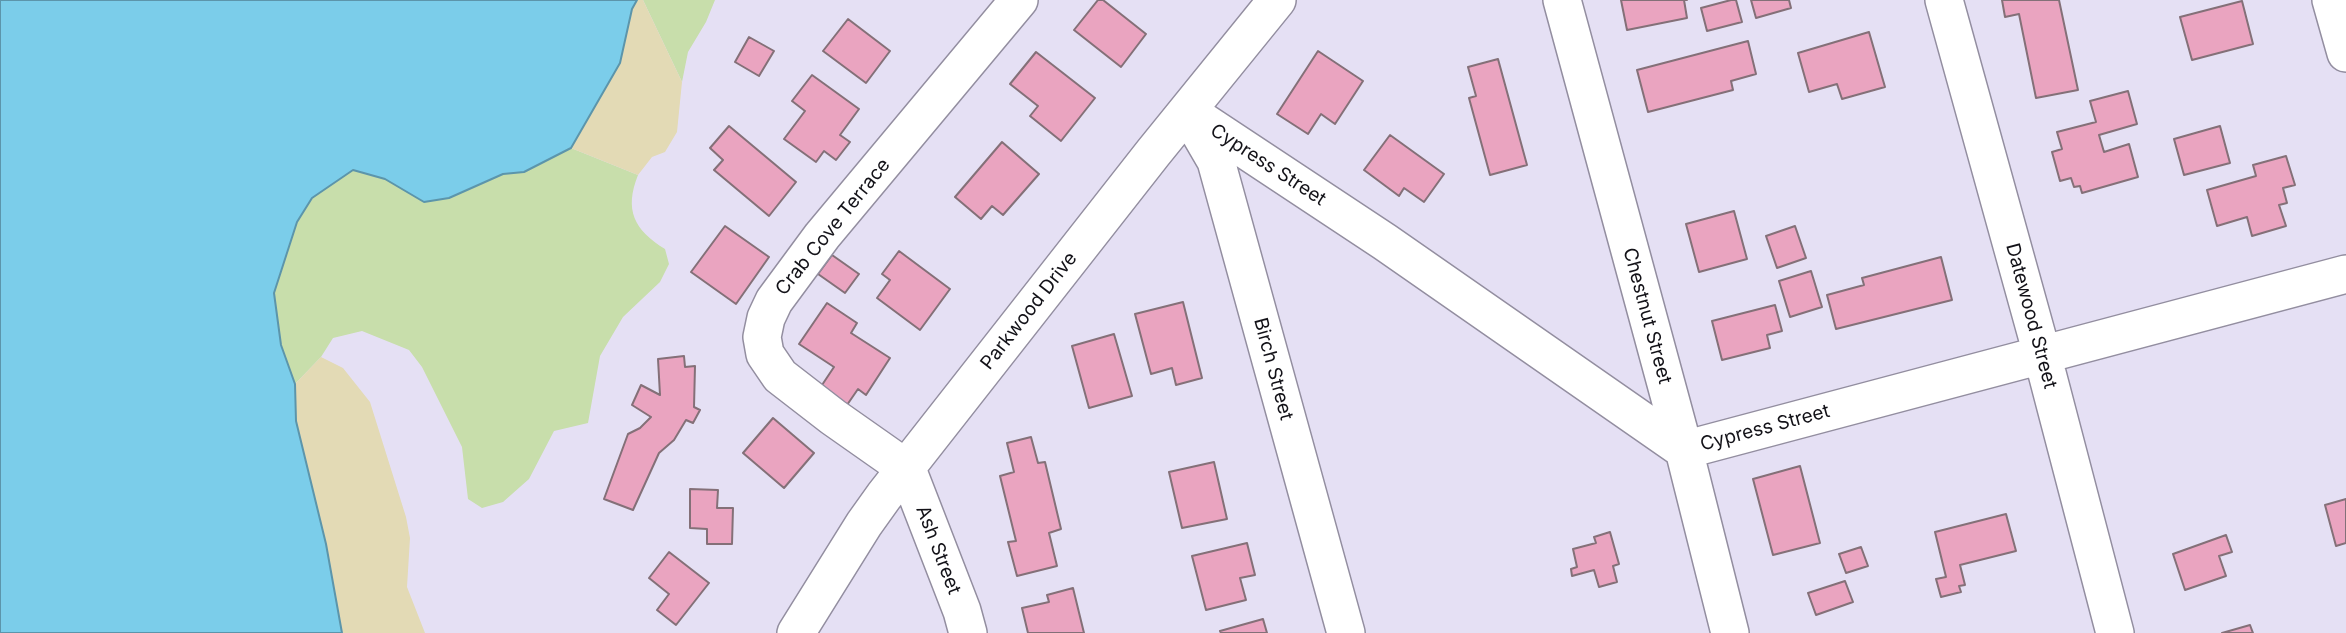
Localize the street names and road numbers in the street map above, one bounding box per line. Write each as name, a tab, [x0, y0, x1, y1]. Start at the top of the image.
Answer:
street label: Cypress Street	[1206, 119, 1330, 211]
street label: Crab Cove Terrace	[771, 154, 895, 300]
street label: Datewood Street	[2001, 241, 2061, 391]
street label: Chestnut Street	[1618, 245, 1676, 387]
street label: Parkwood Drive	[976, 248, 1082, 374]
street label: Birch Street	[1248, 315, 1298, 423]
street label: Cypress Street	[1698, 400, 1832, 456]
street label: Ash Street	[911, 502, 965, 598]

